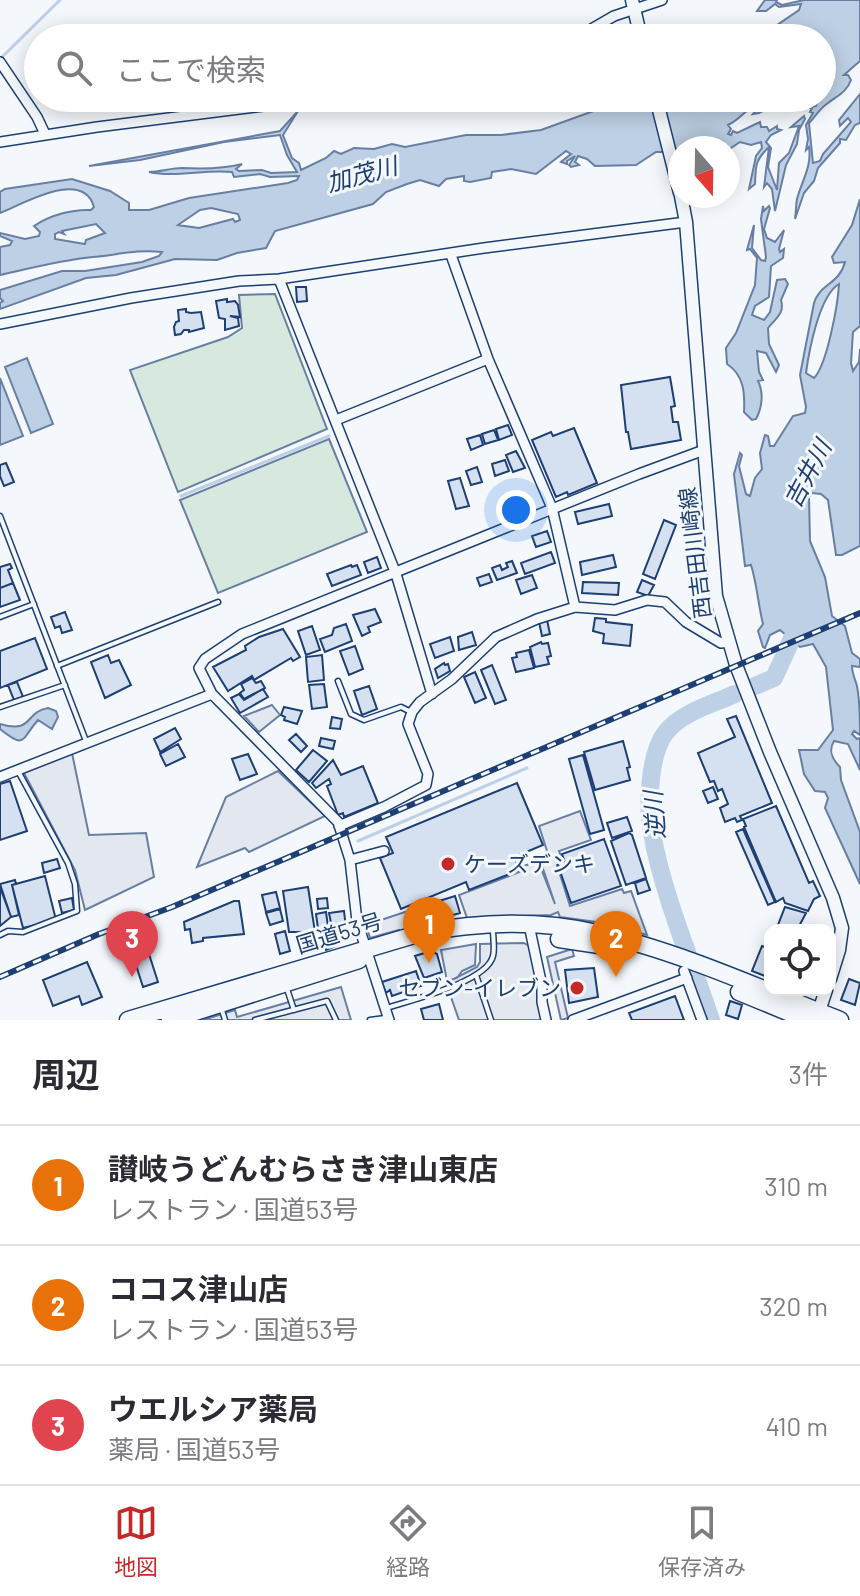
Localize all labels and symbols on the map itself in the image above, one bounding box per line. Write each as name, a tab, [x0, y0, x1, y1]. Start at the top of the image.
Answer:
north arrow	[668, 136, 740, 208]
water label: 加茂川	[323, 149, 403, 197]
water label: 吉井川	[777, 432, 838, 512]
street label: 西吉田川崎線	[673, 486, 715, 620]
your location	[496, 490, 536, 530]
water label: 逆川	[637, 787, 670, 840]
place label: ケーズデンキ	[464, 850, 595, 876]
marker: ケーズデンキ	[439, 855, 457, 873]
pin: 1	[403, 897, 455, 963]
street label: 国道53号	[293, 907, 385, 957]
pin: 3	[106, 911, 158, 977]
pin: 2	[590, 911, 642, 977]
place label: セブン-イレブン	[398, 974, 561, 1000]
marker: セブン-イレブン	[568, 979, 586, 997]

